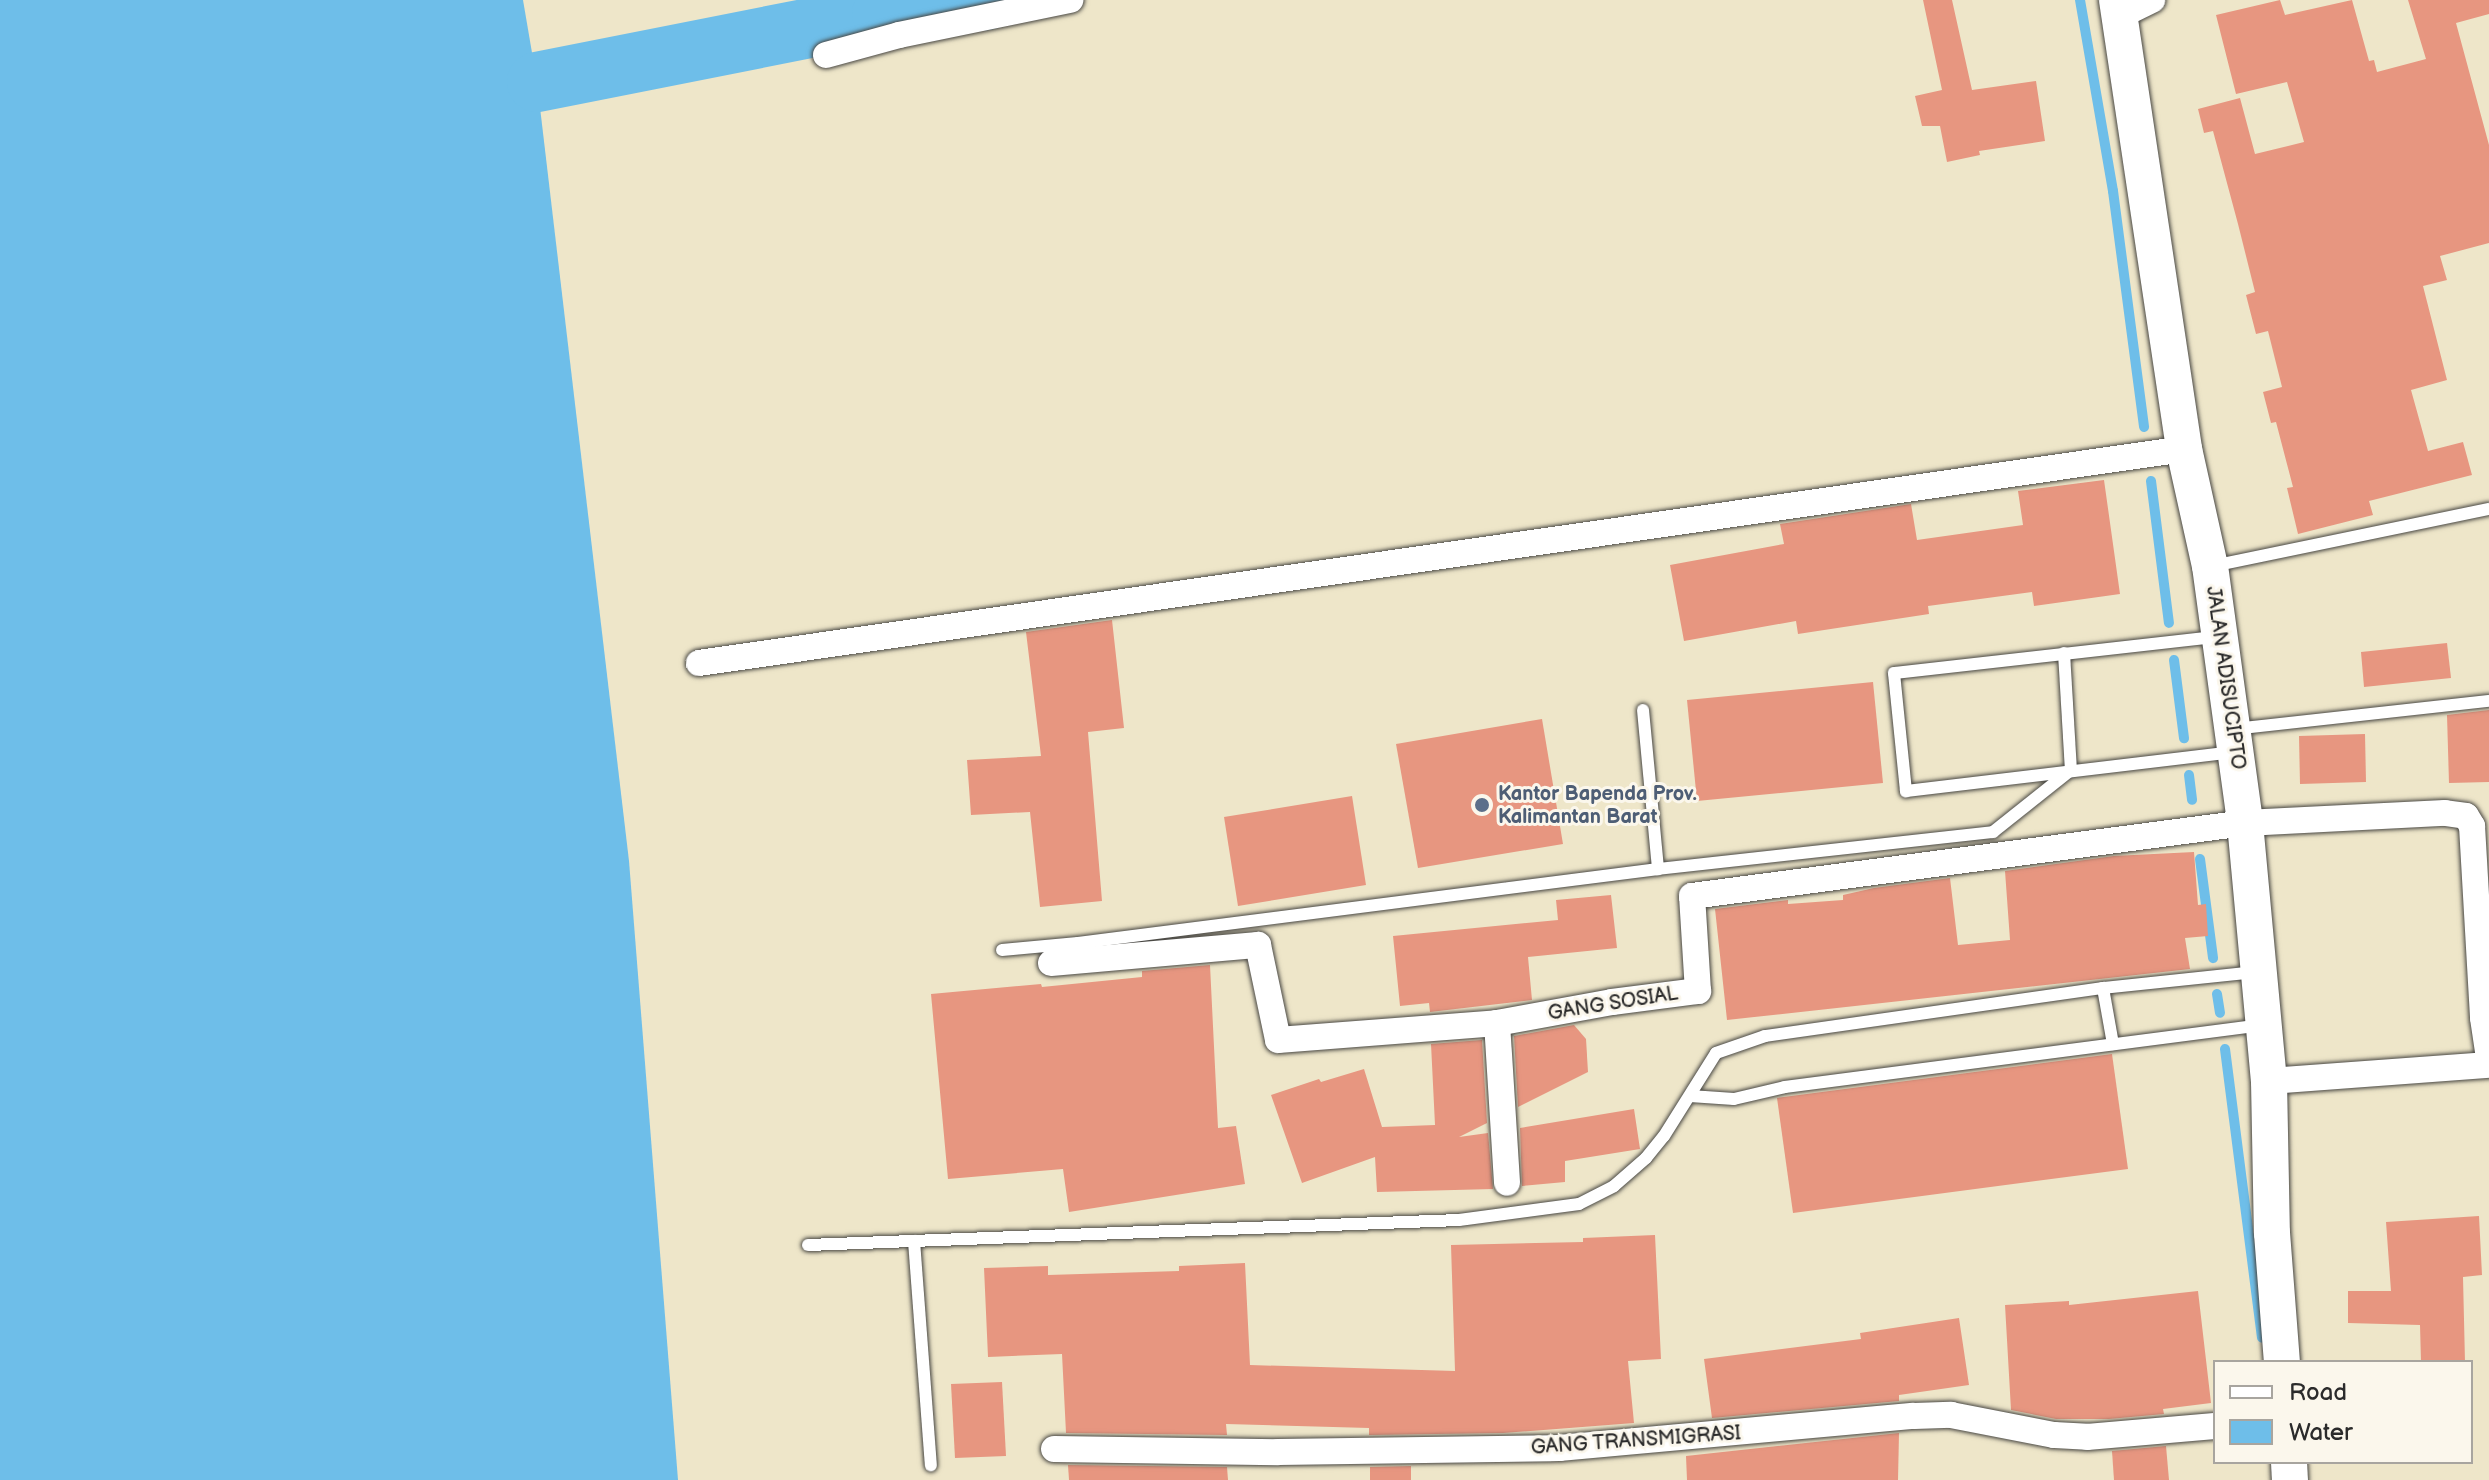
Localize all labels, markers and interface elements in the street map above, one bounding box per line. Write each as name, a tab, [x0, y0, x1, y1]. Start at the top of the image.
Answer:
street label: JALAN ADISUCIPTO	[2200, 585, 2250, 771]
place label: Kantor Bapenda Prov. Kalimantan Barat	[1498, 782, 1697, 829]
marker: Kantor Bapenda Prov. Kalimantan Barat	[1473, 796, 1491, 814]
street label: GANG SOSIAL	[1546, 982, 1680, 1026]
legend	[2213, 1360, 2473, 1464]
text: Road	[2289, 1378, 2347, 1407]
text: Water	[2289, 1418, 2353, 1447]
street label: GANG TRANSMIGRASI	[1530, 1422, 1742, 1460]

